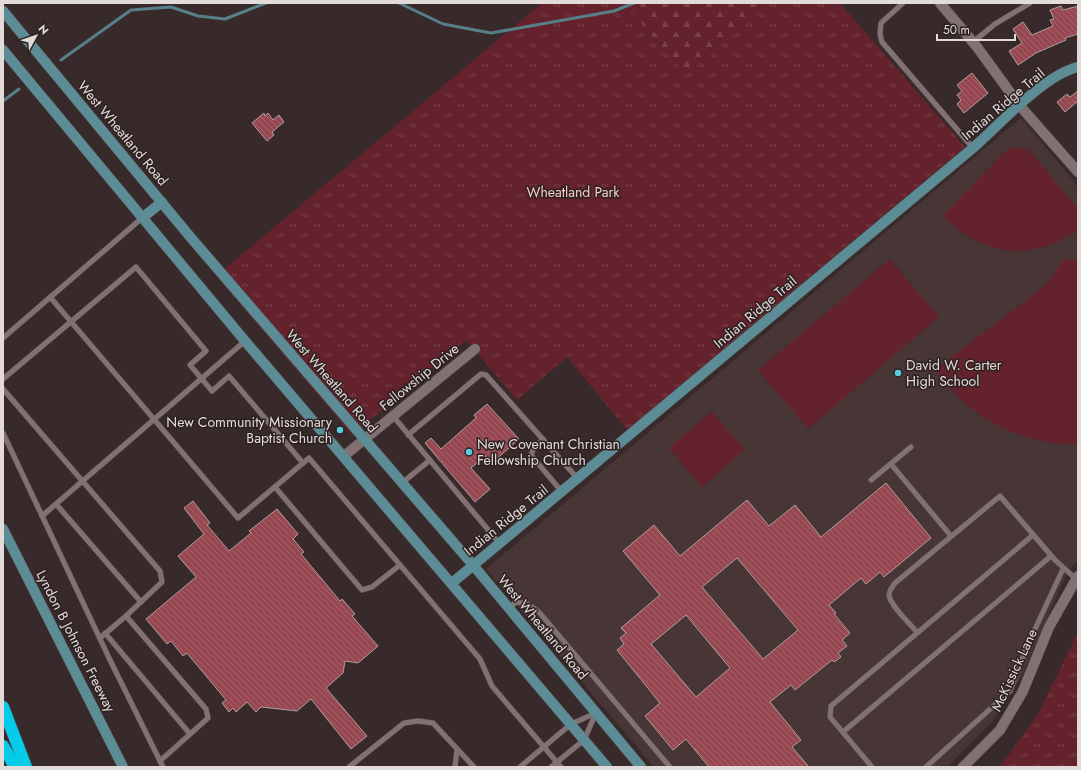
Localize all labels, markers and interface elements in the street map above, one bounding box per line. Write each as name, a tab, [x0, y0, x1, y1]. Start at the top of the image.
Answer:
north arrow	[16, 16, 56, 56]
scale bar	[937, 16, 1015, 42]
text: N	[35, 21, 53, 38]
text: 50 m	[943, 21, 970, 39]
street label: Indian Ridge Trail	[957, 63, 1049, 145]
street label: West Wheatland Road	[73, 76, 173, 190]
park label: Wheatland Park	[527, 182, 620, 202]
street label: Indian Ridge Trail	[709, 271, 801, 353]
street label: West Wheatland Road	[281, 325, 383, 437]
street label: Fellowship Drive	[375, 339, 463, 415]
place label: David W. Carter High School	[906, 355, 1002, 391]
marker: David W. Carter High School	[893, 368, 903, 378]
place label: New Community Missionary Baptist Church	[166, 412, 333, 448]
marker: New Community Missionary Baptist Church	[335, 425, 345, 435]
place label: New Covenant Christian Fellowship Church	[477, 434, 620, 470]
marker: New Covenant Christian Fellowship Church	[464, 447, 474, 457]
street label: Indian Ridge Trail	[460, 480, 552, 560]
street label: Lyndon B Johnson Freeway	[32, 567, 121, 716]
street label: West Wheatland Road	[493, 570, 593, 684]
street label: McKissick Lane	[986, 625, 1042, 715]

